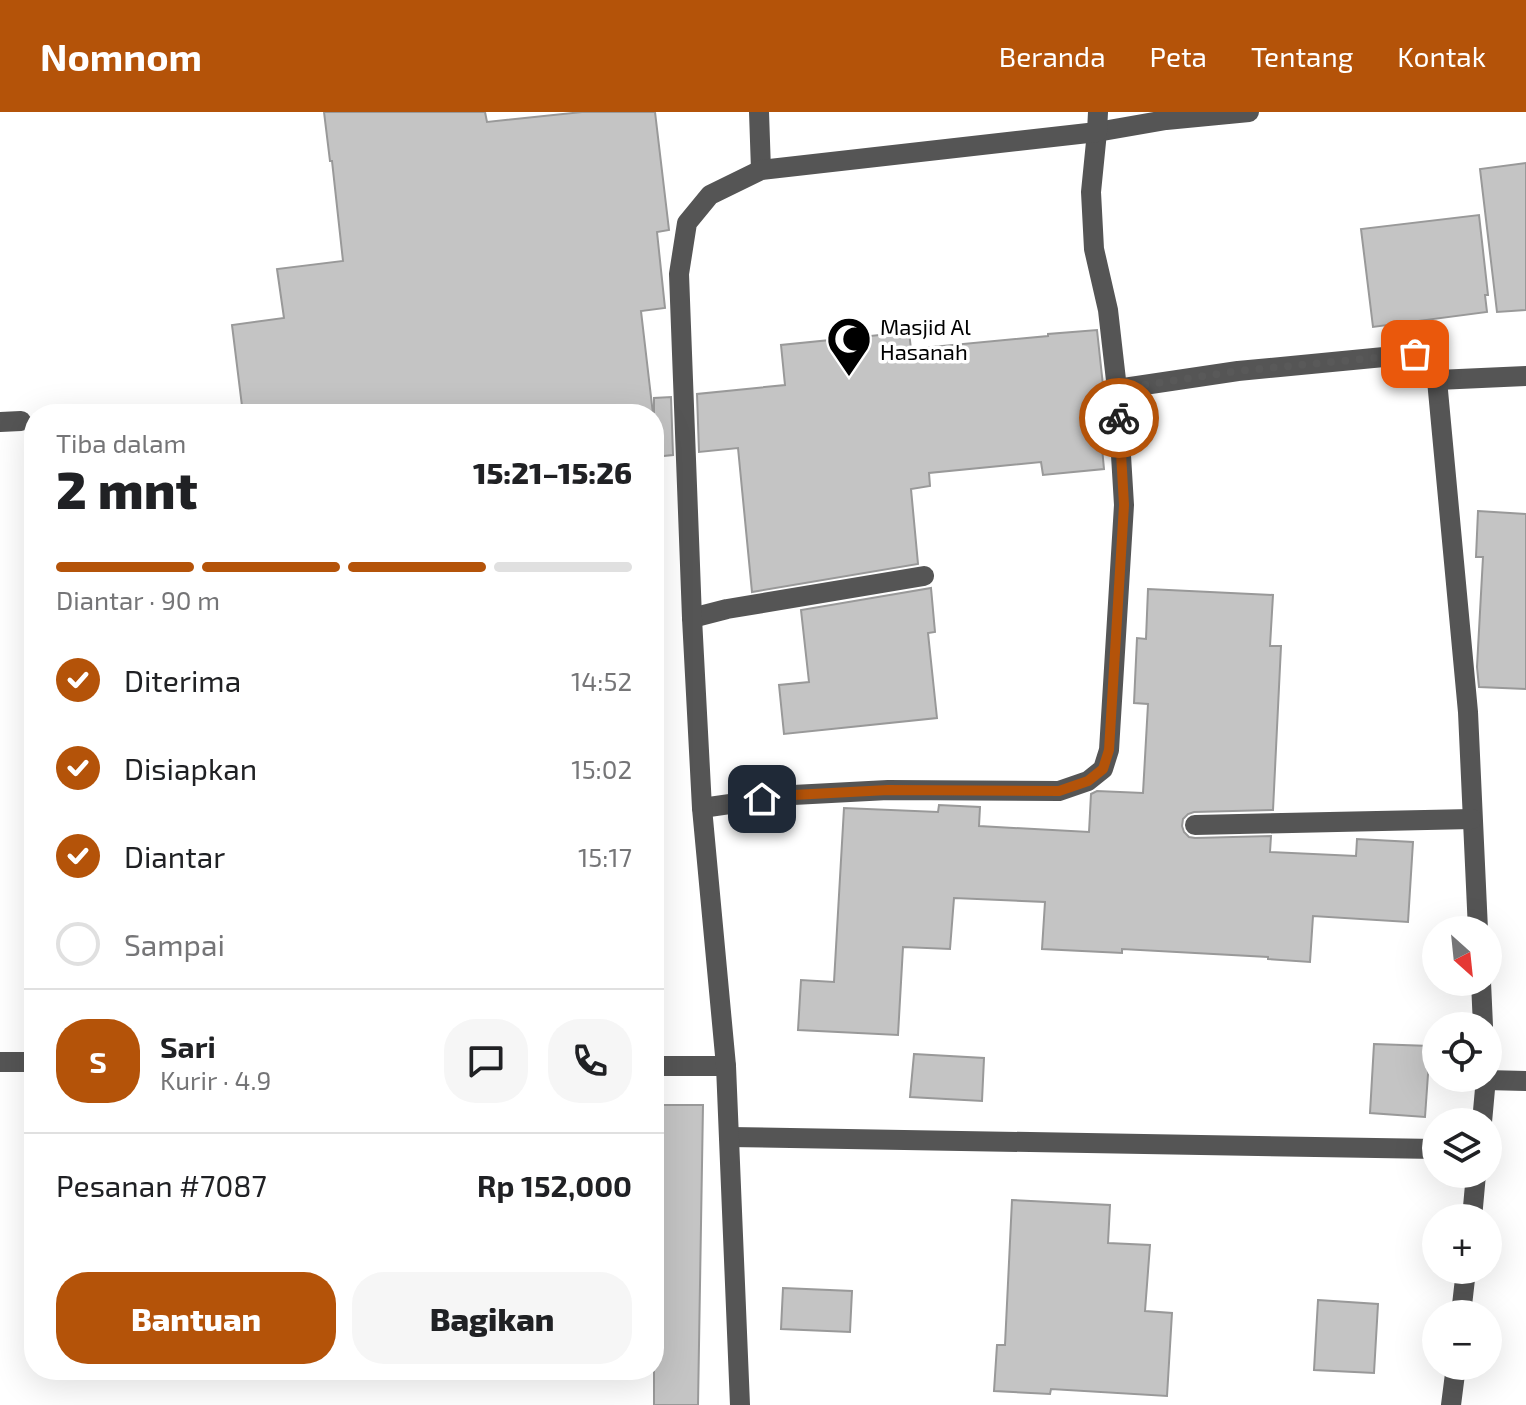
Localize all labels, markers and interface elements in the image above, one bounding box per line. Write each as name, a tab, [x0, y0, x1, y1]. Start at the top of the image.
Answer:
text: Nomnom	[40, 33, 202, 79]
text: Beranda	[999, 39, 1106, 73]
text: Peta	[1150, 39, 1207, 73]
text: Tentang	[1251, 39, 1353, 73]
text: Kontak	[1397, 39, 1486, 73]
place label: Masjid Al Hasanah	[880, 313, 971, 364]
mosque icon: Masjid Al Hasanah	[825, 315, 873, 378]
pin	[1381, 320, 1449, 388]
icon: bag	[1393, 332, 1437, 376]
courier	[1079, 378, 1159, 458]
icon: bike	[1097, 396, 1141, 440]
text: Tiba dalam	[56, 427, 186, 458]
text: 15:21–15:26	[473, 454, 632, 490]
text: 2 mnt	[56, 457, 198, 519]
text: Diantar · 90 m	[56, 584, 220, 615]
icon: check	[56, 658, 100, 702]
text: Diterima	[124, 662, 241, 698]
text: 14:52	[571, 665, 632, 696]
icon: check	[56, 746, 100, 790]
text: Disiapkan	[124, 750, 257, 786]
text: 15:02	[571, 753, 632, 784]
pin	[728, 765, 796, 833]
icon: home	[740, 777, 784, 821]
icon: check	[56, 834, 100, 878]
text: Diantar	[124, 838, 225, 874]
text: 15:17	[578, 841, 632, 872]
north arrow	[1422, 916, 1502, 996]
map controls	[1422, 916, 1502, 1380]
text: Sampai	[124, 926, 225, 962]
button: locate	[1422, 1012, 1502, 1092]
button: chat	[444, 1019, 528, 1103]
button: phone	[548, 1019, 632, 1103]
text: Sari	[160, 1028, 216, 1064]
text: S	[89, 1043, 107, 1079]
text: Kurir · 4.9	[160, 1064, 271, 1095]
button: layers	[1422, 1108, 1502, 1188]
text: Pesanan #7087	[56, 1167, 267, 1203]
text: Rp 152,000	[477, 1167, 632, 1203]
button: +	[1422, 1204, 1502, 1284]
button: Bantuan	[56, 1272, 336, 1364]
button: Bagikan	[352, 1272, 632, 1364]
button: −	[1422, 1300, 1502, 1380]

